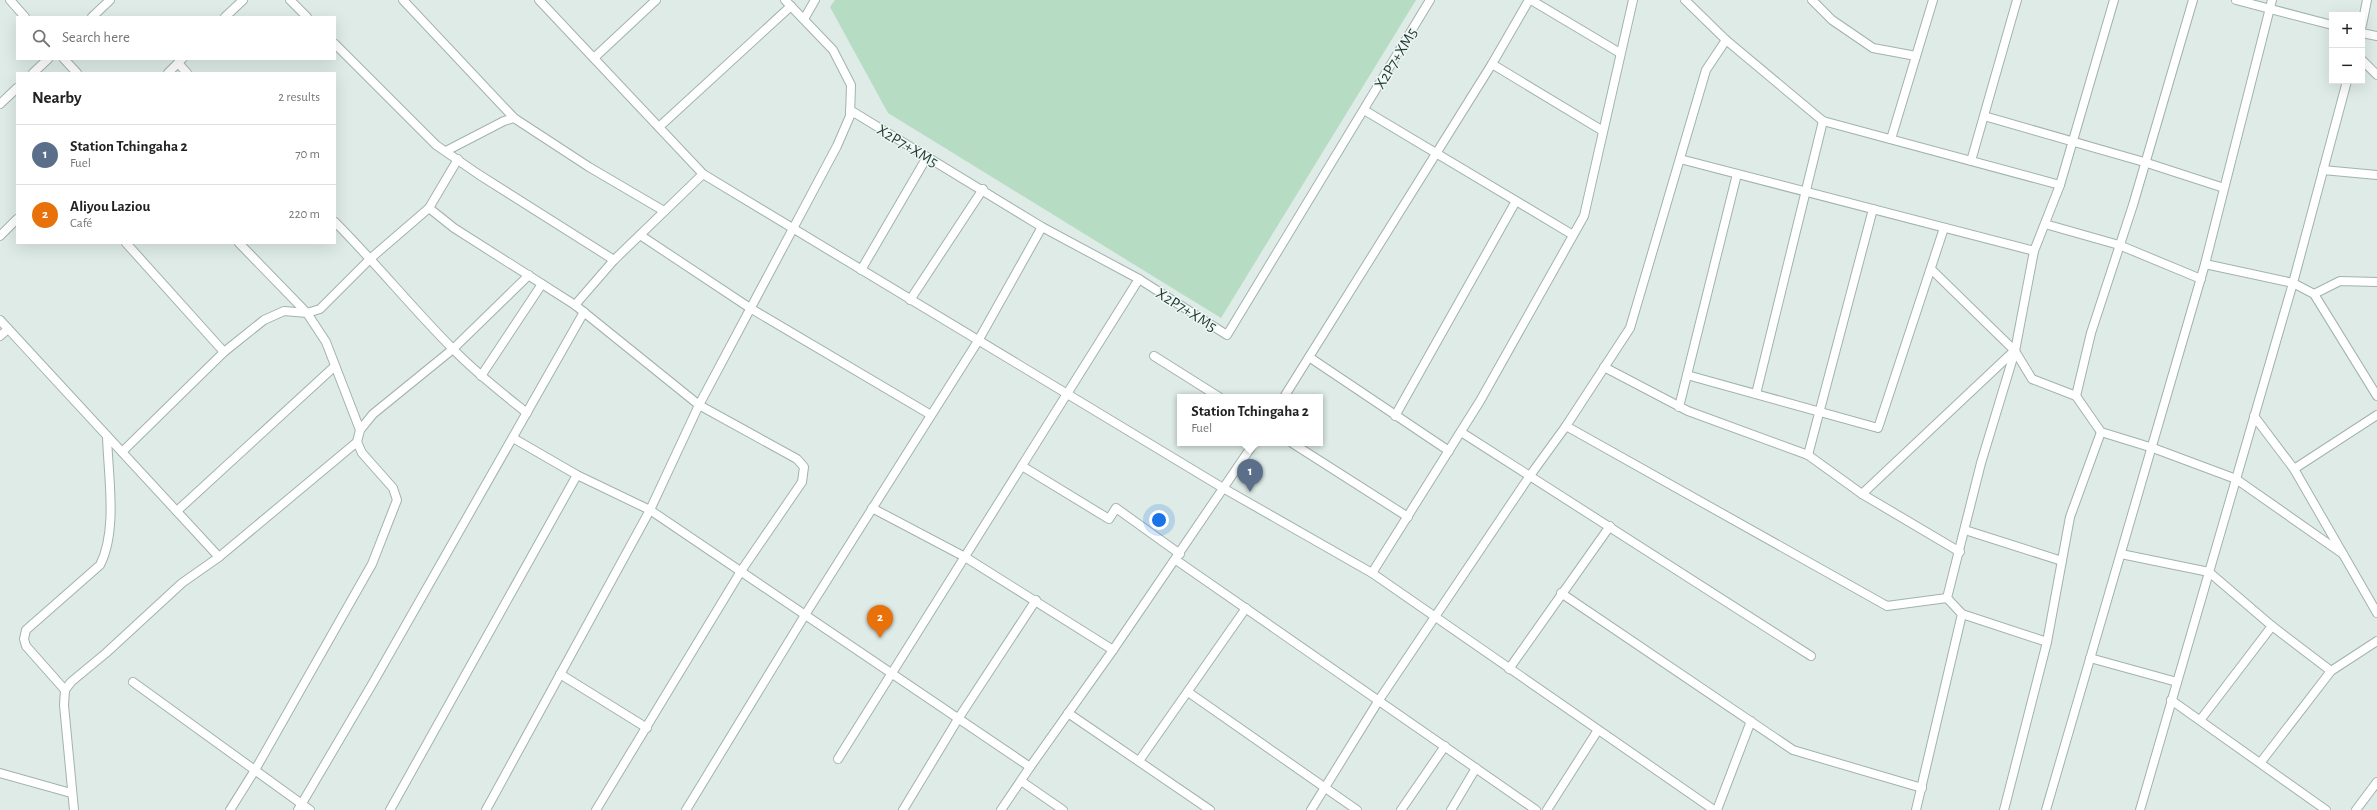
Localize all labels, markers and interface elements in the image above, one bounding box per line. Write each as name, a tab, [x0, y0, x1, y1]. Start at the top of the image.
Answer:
map controls	[2329, 12, 2365, 84]
button: +	[2329, 12, 2365, 48]
search box	[16, 16, 336, 60]
street label: X2P7+XM5	[1371, 25, 1420, 92]
icon: search	[30, 27, 52, 49]
text: Search here	[62, 30, 130, 45]
button: −	[2329, 48, 2365, 84]
text: Nearby	[32, 89, 82, 106]
text: 2 results	[278, 91, 320, 104]
street label: X2P7+XM5	[874, 121, 941, 170]
text: Station Tchingaha 2	[70, 139, 188, 154]
text: 1	[43, 148, 47, 161]
text: 70 m	[295, 148, 320, 161]
text: Fuel	[70, 157, 91, 170]
text: Aliyou Laziou	[70, 199, 150, 214]
text: 2	[42, 208, 48, 221]
text: 220 m	[289, 208, 320, 221]
text: Café	[70, 217, 92, 230]
street label: X2P7+XM5	[1153, 285, 1220, 335]
popup	[1177, 394, 1323, 446]
text: Station Tchingaha 2	[1191, 404, 1309, 419]
text: Fuel	[1191, 422, 1212, 435]
pin: 1	[1237, 459, 1263, 492]
your location	[1149, 510, 1169, 530]
pin: 2	[867, 605, 893, 638]

